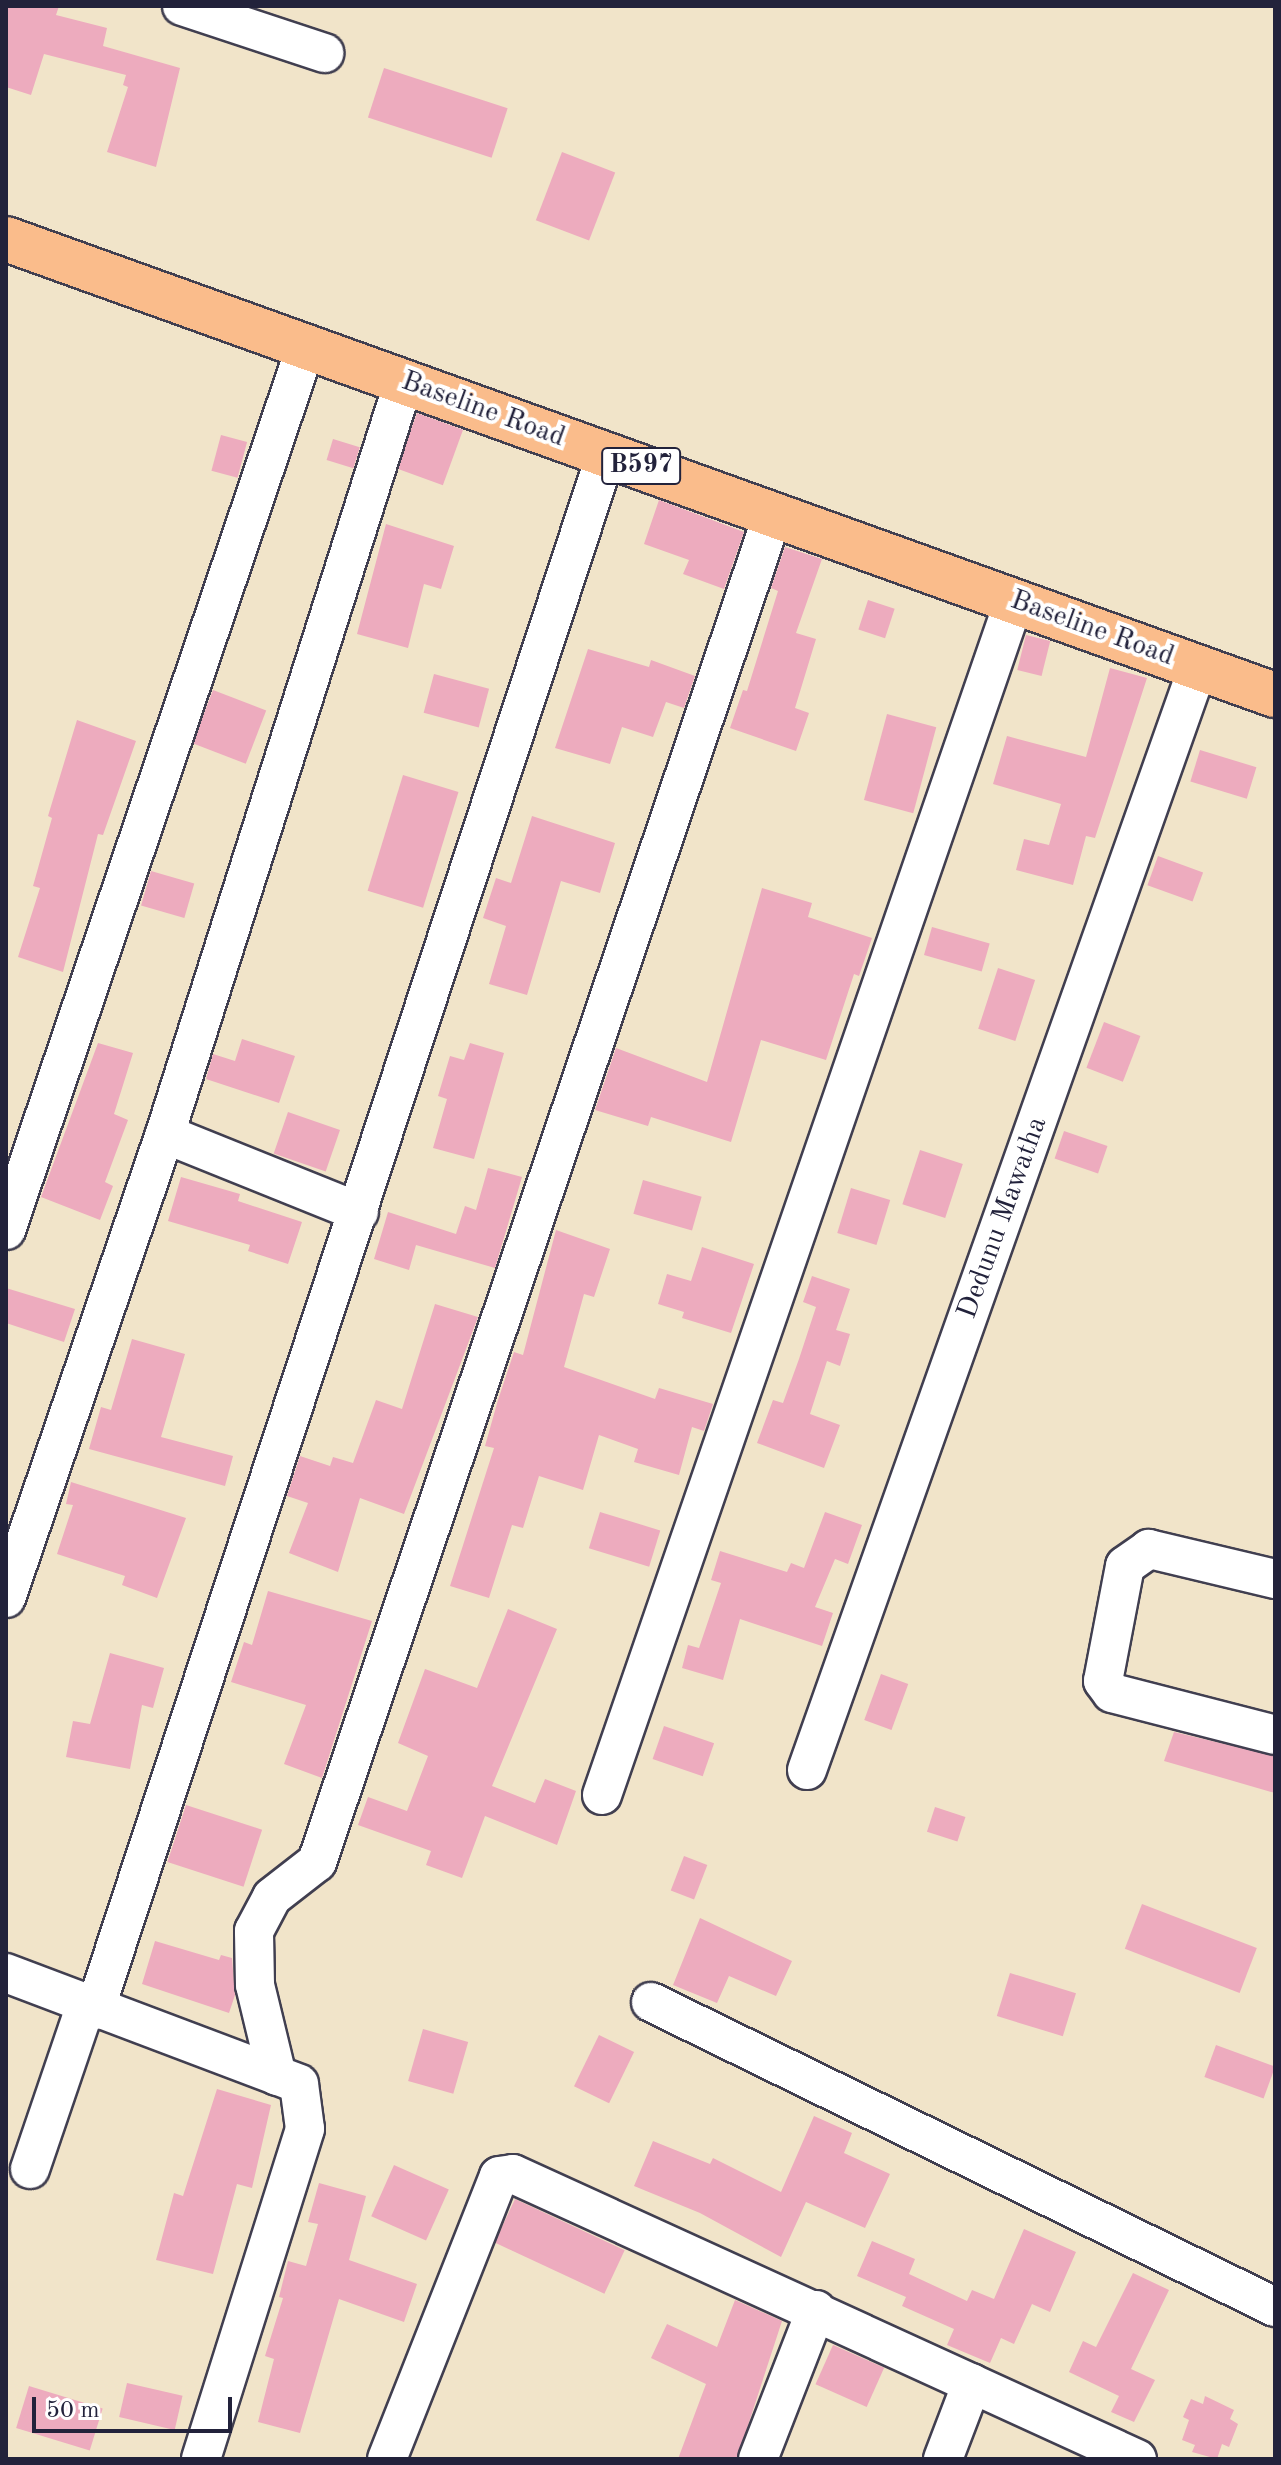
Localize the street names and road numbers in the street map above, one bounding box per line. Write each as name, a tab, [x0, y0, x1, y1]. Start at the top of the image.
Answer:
street label: Baseline Road	[397, 365, 569, 455]
road number: B597	[601, 444, 681, 488]
street label: Baseline Road	[1006, 584, 1178, 674]
street label: Dedunu Mawatha	[951, 1112, 1055, 1324]

